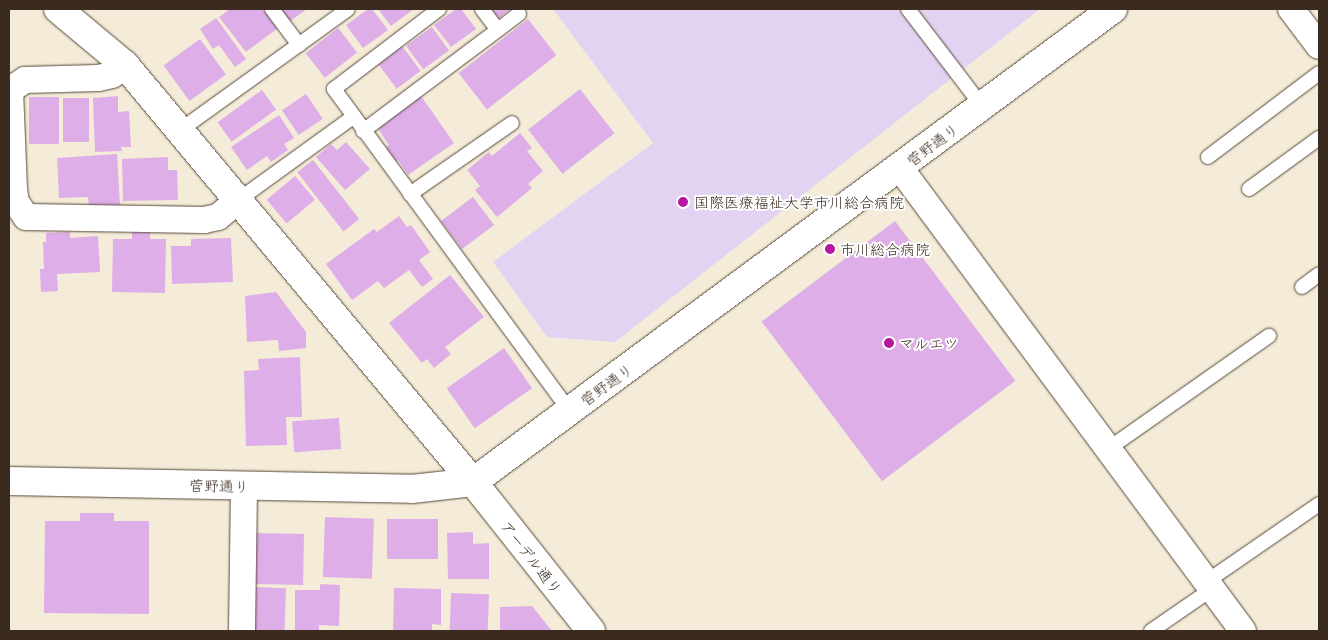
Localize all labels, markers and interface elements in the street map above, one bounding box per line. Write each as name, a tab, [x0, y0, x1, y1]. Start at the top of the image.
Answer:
street label: 菅野通り	[903, 119, 961, 169]
place label: 国際医療福祉大学市川総合病院	[694, 193, 904, 211]
marker: 国際医療福祉大学市川総合病院	[676, 195, 690, 209]
place label: 市川総合病院	[840, 240, 930, 258]
marker: 市川総合病院	[824, 243, 836, 255]
place label: マルエツ	[899, 334, 959, 352]
marker: マルエツ	[883, 337, 895, 349]
street label: 菅野通り	[576, 359, 636, 409]
street label: 菅野通り	[189, 475, 249, 495]
street label: アーデル通り	[497, 516, 567, 598]

